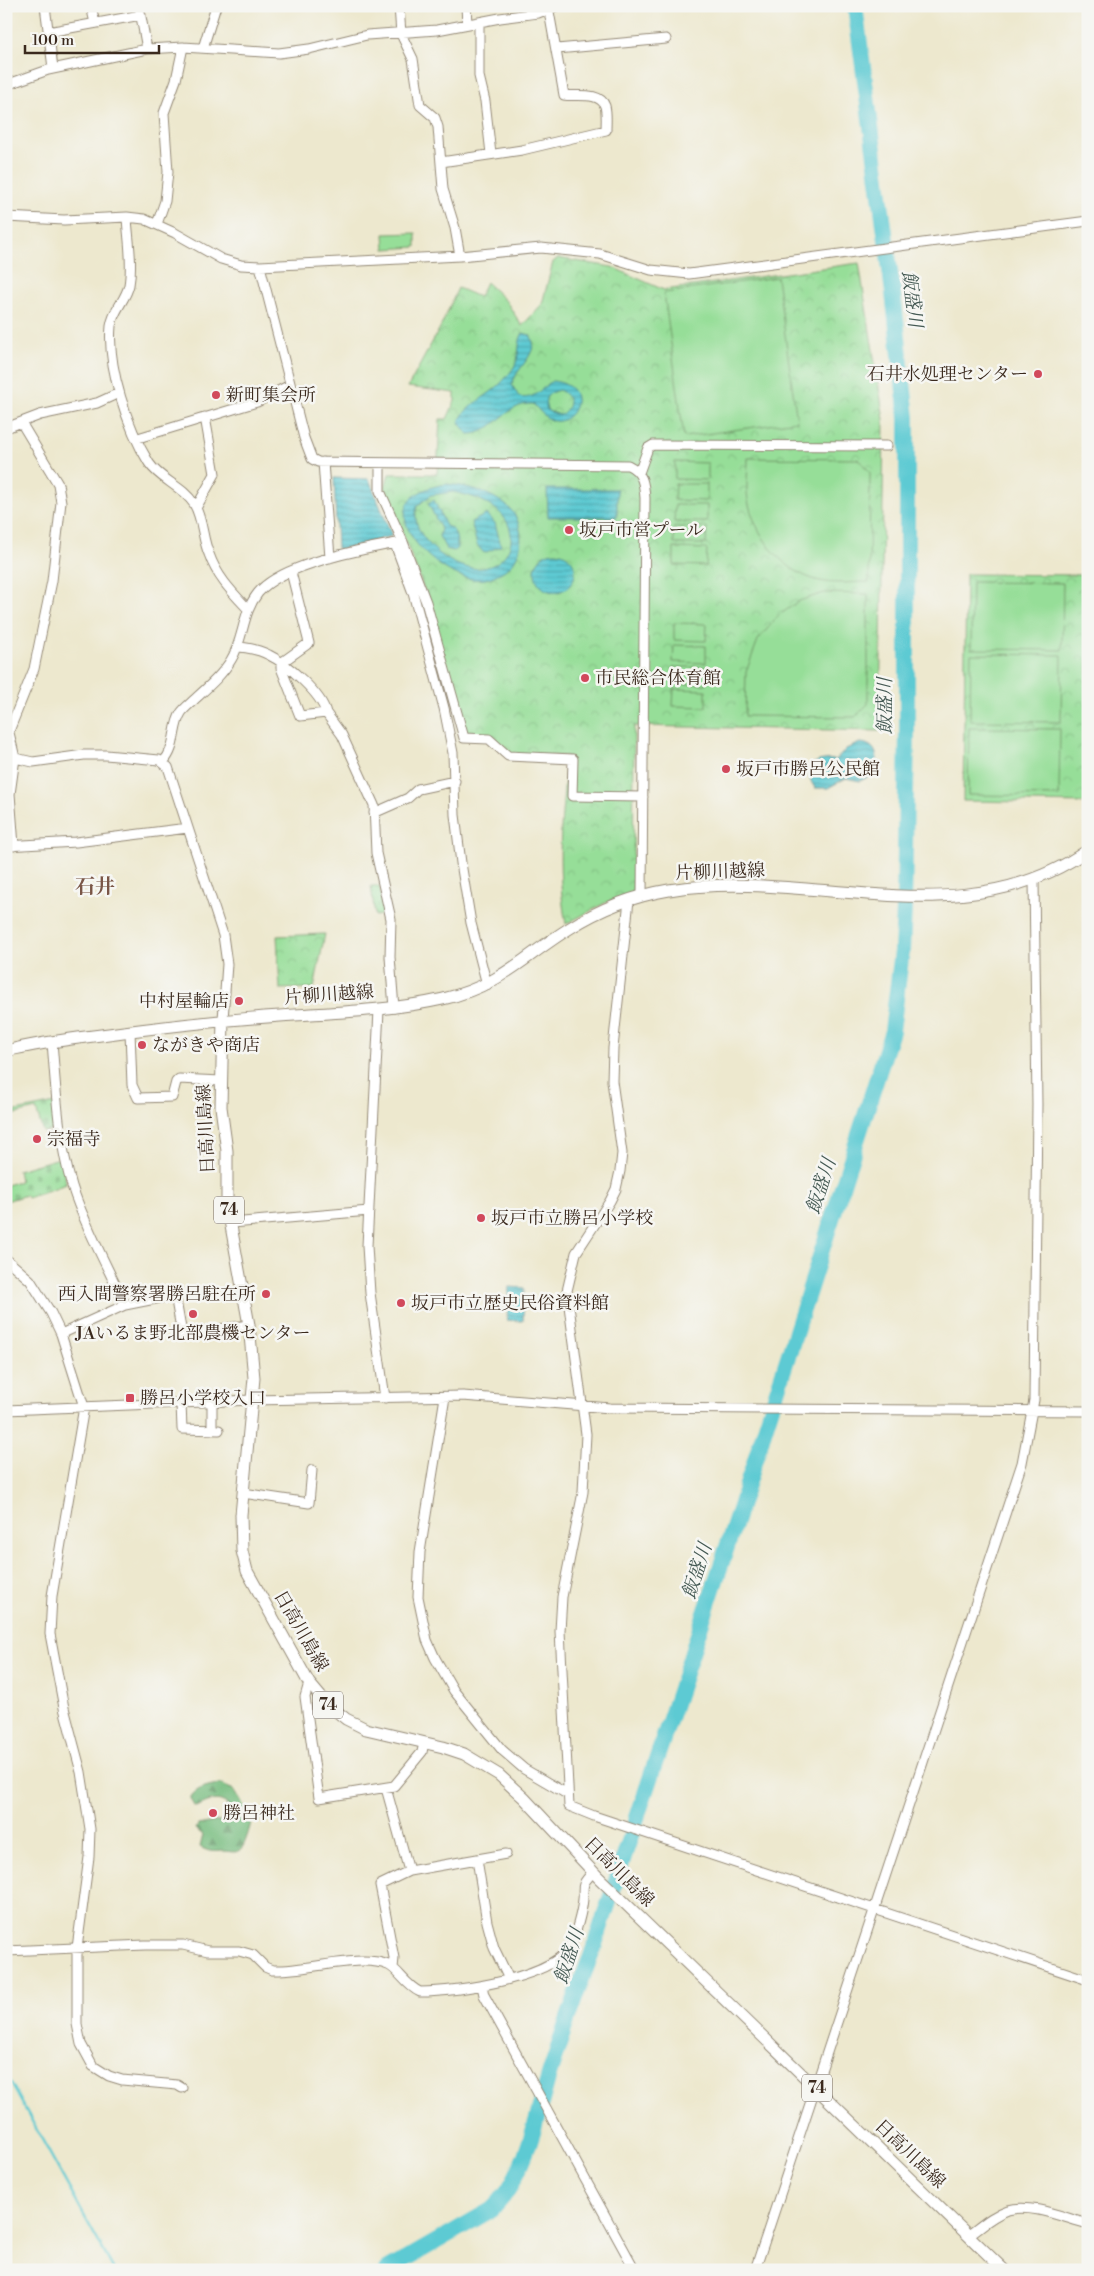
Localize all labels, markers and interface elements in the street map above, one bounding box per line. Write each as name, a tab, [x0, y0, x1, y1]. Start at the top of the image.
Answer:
scale bar	[25, 22, 159, 54]
text: 100 m	[32, 31, 74, 50]
water label: 飯盛川	[897, 269, 928, 331]
place label: 石井水処理センター	[867, 363, 1028, 386]
marker: 石井水処理センター	[1032, 368, 1044, 380]
place label: 新町集会所	[226, 384, 316, 407]
marker: 新町集会所	[210, 389, 222, 401]
place label: 坂戸市営プール	[579, 519, 704, 542]
marker: 坂戸市営プール	[563, 524, 575, 536]
place label: 市民総合体育館	[595, 667, 721, 690]
marker: 市民総合体育館	[579, 672, 591, 684]
water label: 飯盛川	[873, 676, 897, 735]
place label: 坂戸市勝呂公民館	[736, 758, 880, 781]
marker: 坂戸市勝呂公民館	[720, 763, 732, 775]
street label: 片柳川越線	[675, 859, 765, 885]
district label: 石井	[75, 875, 115, 900]
street label: 片柳川越線	[283, 980, 375, 1010]
place label: 中村屋輪店	[139, 990, 229, 1013]
marker: 中村屋輪店	[233, 995, 245, 1007]
place label: ながきや商店	[152, 1034, 260, 1057]
marker: ながきや商店	[136, 1039, 148, 1051]
street label: 日高川島線	[192, 1083, 220, 1175]
place label: 宗福寺	[47, 1128, 101, 1151]
marker: 宗福寺	[31, 1133, 43, 1145]
water label: 飯盛川	[801, 1153, 842, 1217]
road number: 74	[214, 1196, 244, 1224]
place label: 坂戸市立勝呂小学校	[491, 1207, 653, 1230]
marker: 坂戸市立勝呂小学校	[475, 1212, 487, 1224]
place label: 西入間警察署勝呂駐在所	[58, 1283, 256, 1306]
marker: 西入間警察署勝呂駐在所	[260, 1288, 272, 1300]
place label: 坂戸市立歴史民俗資料館	[411, 1292, 609, 1315]
marker: 坂戸市立歴史民俗資料館	[395, 1297, 407, 1309]
marker: JAいるま野北部農機センター	[187, 1308, 199, 1320]
place label: JAいるま野北部農機センター	[74, 1322, 311, 1345]
place label: 勝呂小学校入口	[140, 1387, 266, 1410]
marker: 勝呂小学校入口	[124, 1392, 136, 1404]
water label: 飯盛川	[677, 1538, 718, 1602]
street label: 日高川島線	[269, 1586, 333, 1676]
road number: 74	[313, 1692, 343, 1718]
place label: 勝呂神社	[223, 1802, 295, 1825]
marker: 勝呂神社	[207, 1807, 219, 1819]
street label: 日高川島線	[579, 1832, 659, 1912]
water label: 飯盛川	[549, 1923, 590, 1987]
road number: 74	[802, 2074, 832, 2102]
street label: 日高川島線	[870, 2114, 950, 2194]

